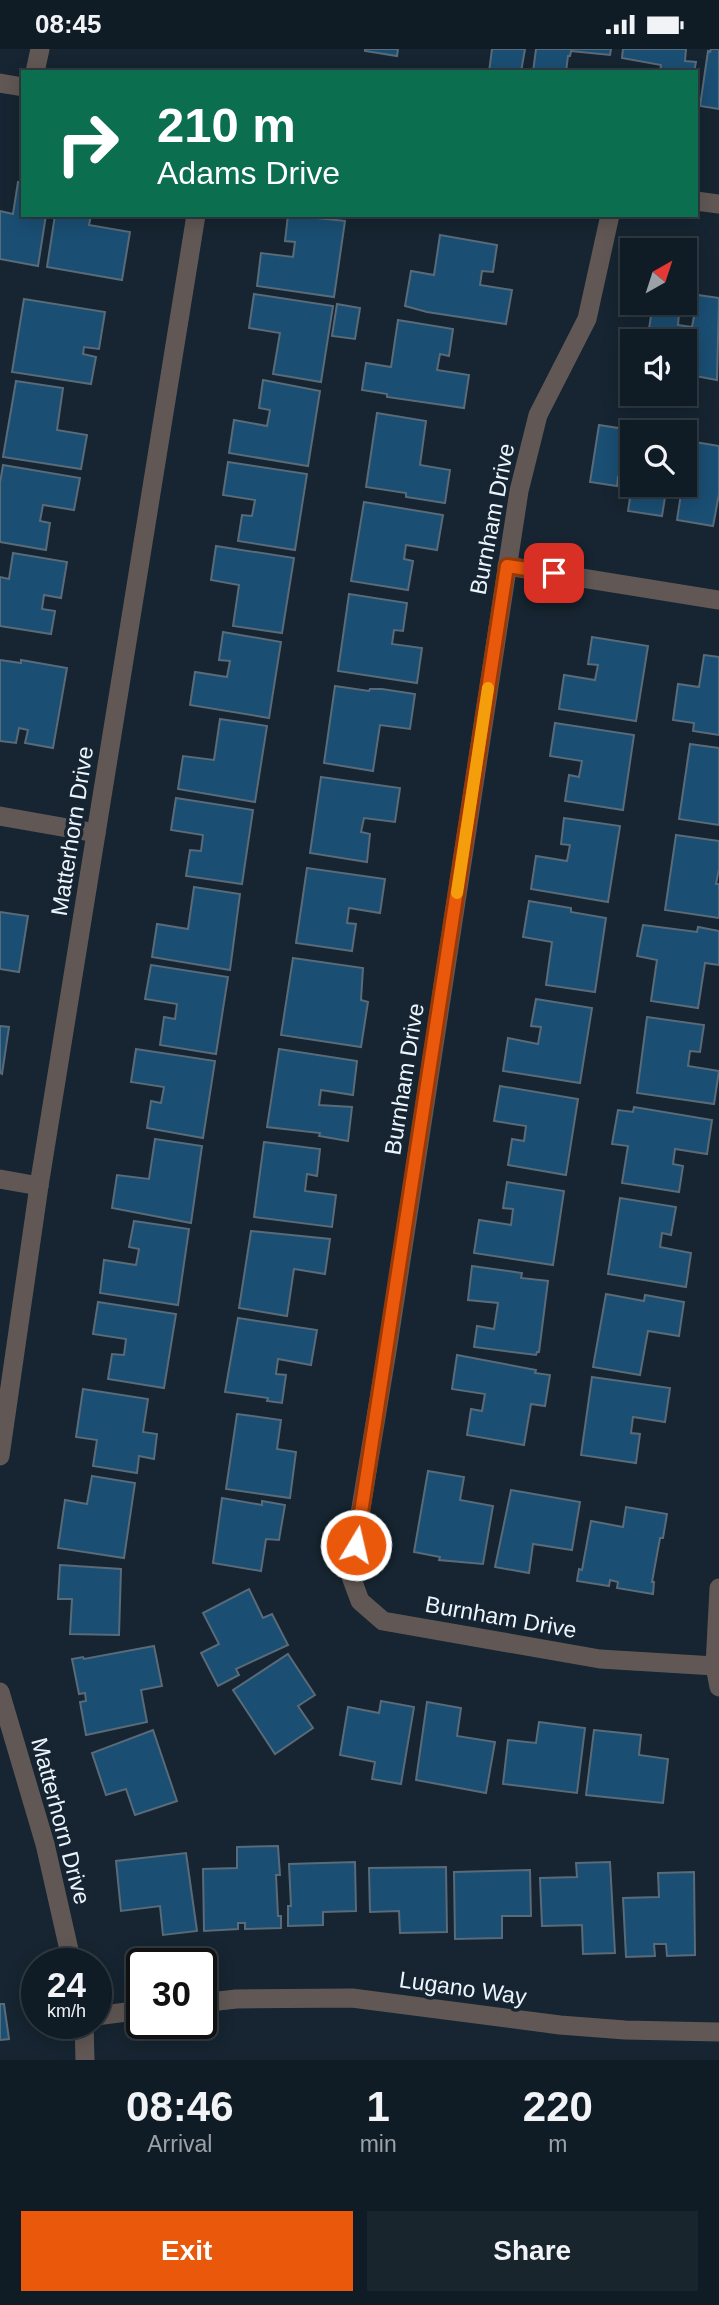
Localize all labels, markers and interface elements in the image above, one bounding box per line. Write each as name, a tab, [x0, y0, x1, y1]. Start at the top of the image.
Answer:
text: 08:45	[35, 9, 102, 39]
icon: right	[42, 98, 133, 189]
text: 210 m	[157, 98, 296, 152]
text: Adams Drive	[157, 155, 340, 191]
north arrow	[620, 238, 696, 315]
map controls	[620, 238, 697, 497]
button: sound	[620, 329, 697, 406]
button: search	[620, 420, 697, 497]
street label: Burnham Drive	[465, 441, 519, 597]
pin	[524, 543, 584, 603]
icon: arrive	[535, 554, 573, 592]
street label: Matterhorn Drive	[46, 744, 98, 918]
street label: Burnham Drive	[379, 1001, 429, 1157]
position arrow	[319, 1508, 393, 1582]
street label: Burnham Drive	[423, 1591, 579, 1643]
street label: Matterhorn Drive	[26, 1735, 96, 1907]
speed limit sign: 30	[126, 1948, 217, 2039]
text: 24	[47, 1965, 86, 2004]
street label: Lugano Way	[398, 1966, 529, 2010]
text: km/h	[47, 2001, 86, 2021]
text: 08:46	[126, 2083, 234, 2130]
text: 1	[366, 2083, 390, 2130]
text: 220	[523, 2083, 593, 2130]
text: Arrival	[147, 2131, 212, 2157]
text: min	[360, 2131, 397, 2157]
text: m	[548, 2131, 567, 2157]
button: Exit	[21, 2211, 353, 2291]
button: Share	[367, 2211, 698, 2291]

